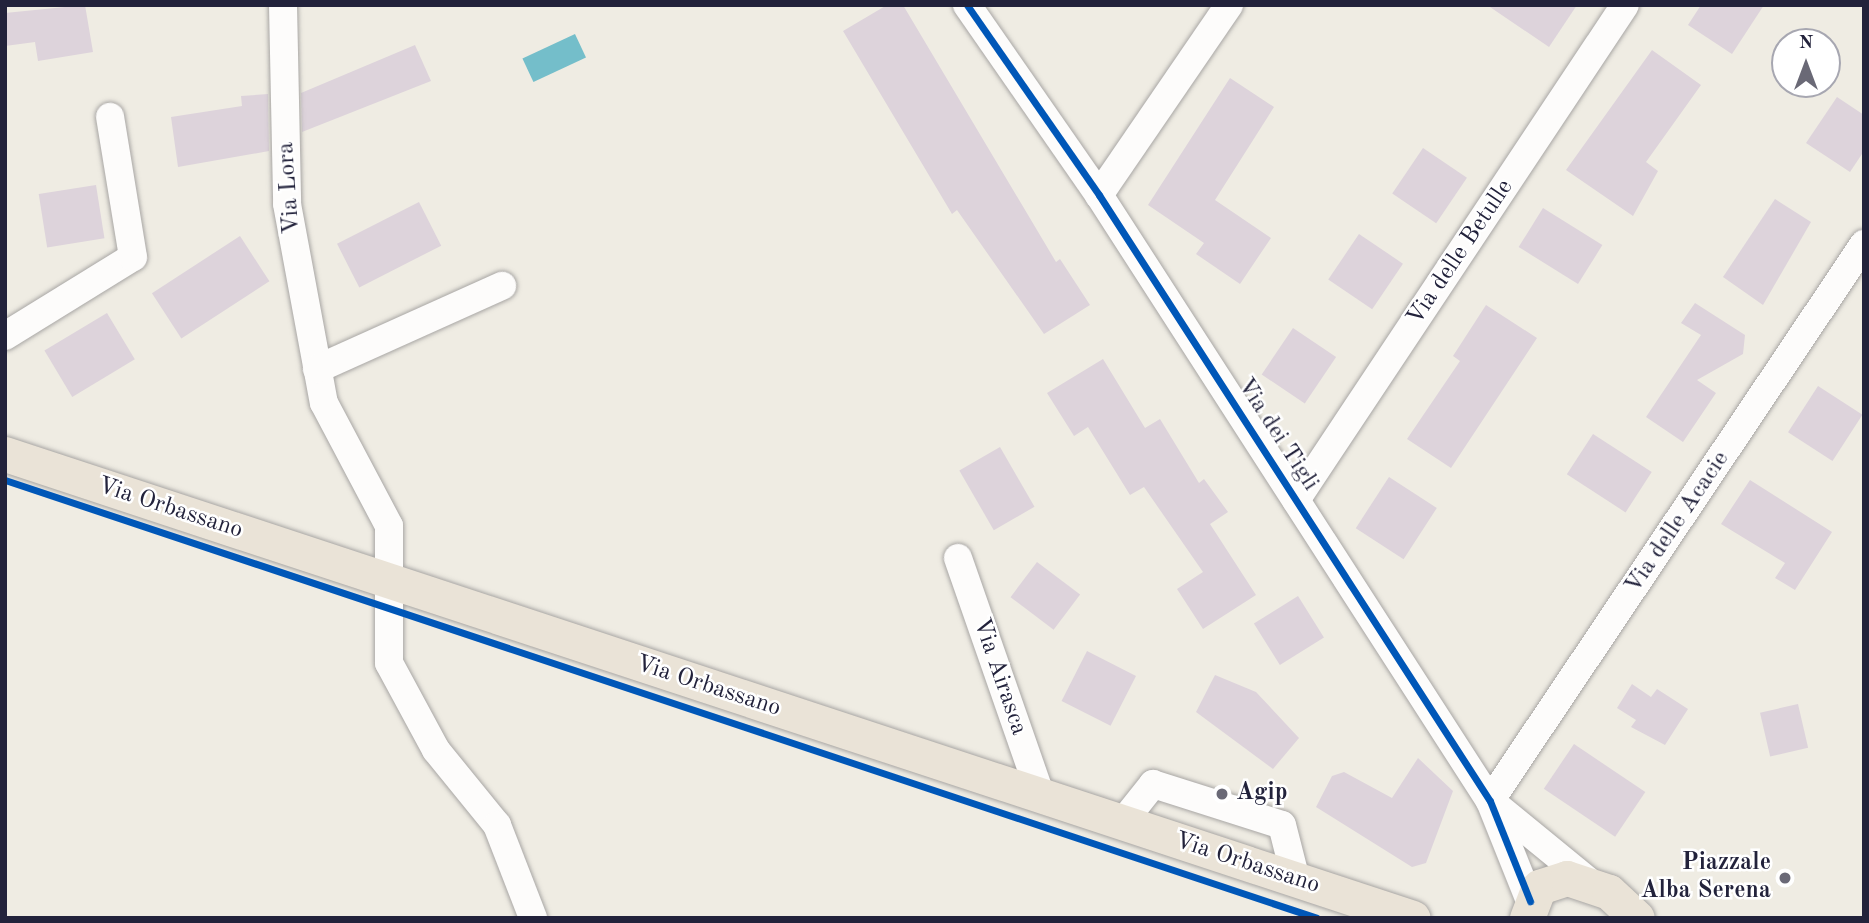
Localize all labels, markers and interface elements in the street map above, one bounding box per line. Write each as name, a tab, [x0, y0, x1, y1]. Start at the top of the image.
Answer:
north arrow	[1771, 28, 1841, 98]
text: N	[1799, 34, 1813, 53]
street label: Via Lora	[272, 141, 308, 235]
street label: Via delle Betulle	[1402, 175, 1520, 331]
street label: Via dei Tigli	[1230, 373, 1324, 497]
street label: Via delle Acacie	[1620, 446, 1736, 600]
street label: Via Orbassano	[94, 472, 246, 546]
street label: Via Airasca	[966, 615, 1032, 739]
street label: Via Orbassano	[632, 650, 784, 724]
place label: Agip	[1236, 780, 1288, 808]
marker: Agip	[1214, 786, 1230, 802]
street label: Via Orbassano	[1171, 827, 1323, 901]
place label: Piazzale Alba Serena	[1640, 850, 1771, 906]
marker: Piazzale Alba Serena	[1777, 870, 1793, 886]

